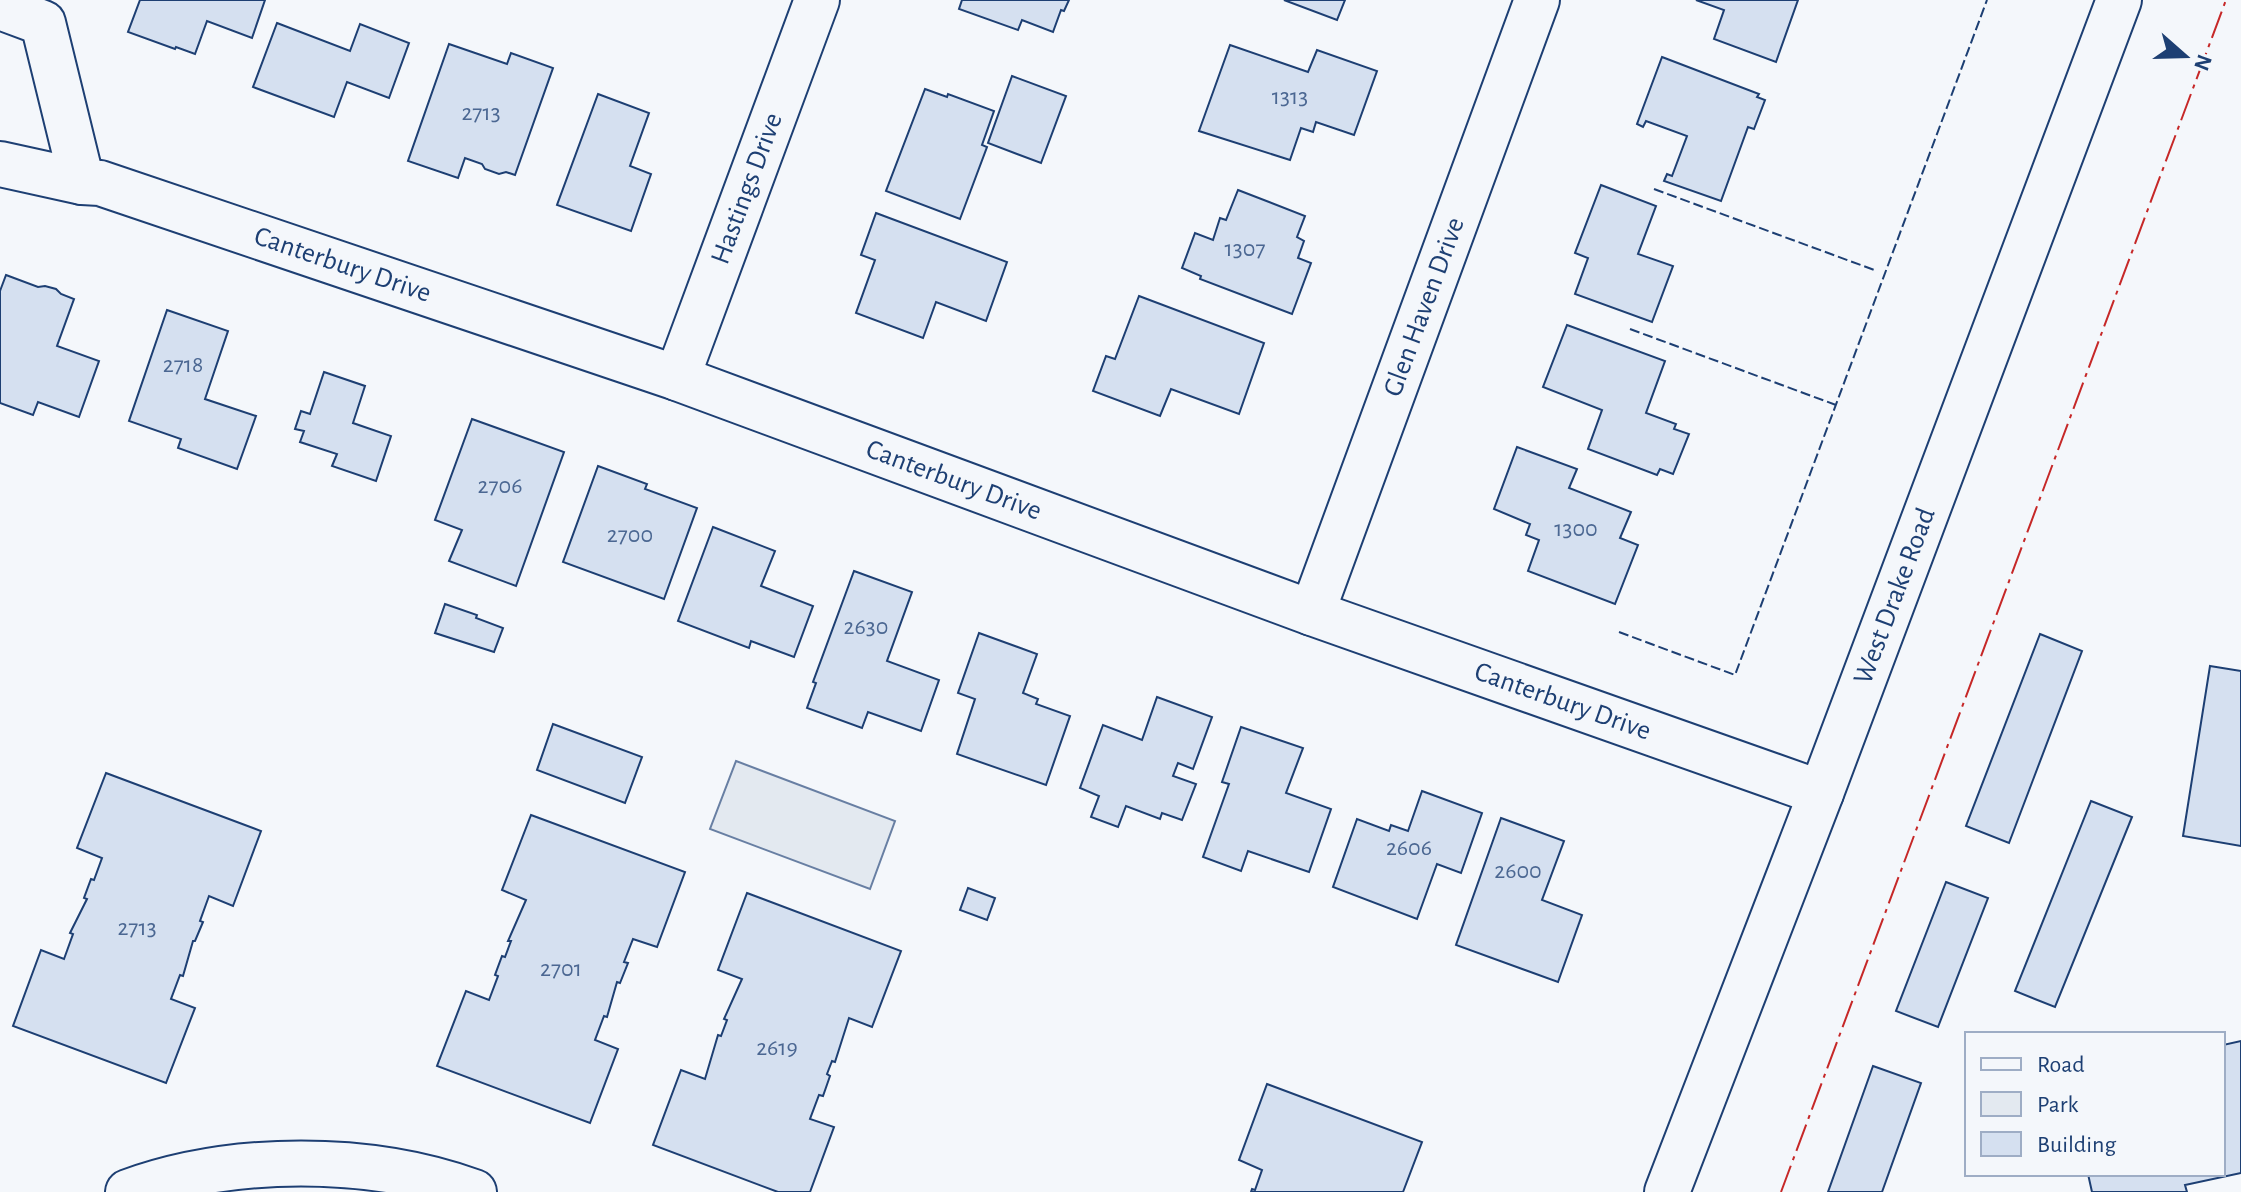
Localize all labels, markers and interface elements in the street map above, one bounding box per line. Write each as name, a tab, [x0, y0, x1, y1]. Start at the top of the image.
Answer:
north arrow	[2145, 16, 2225, 96]
text: N	[2190, 52, 2216, 73]
house number: 1313	[1272, 85, 1308, 109]
house number: 2713	[461, 101, 501, 125]
street label: Hastings Drive	[706, 109, 788, 268]
street label: Glen Haven Drive	[1379, 214, 1470, 400]
street label: Canterbury Drive	[250, 222, 435, 308]
house number: 1307	[1225, 237, 1265, 261]
house number: 2718	[163, 353, 203, 377]
street label: Canterbury Drive	[862, 435, 1045, 526]
house number: 2706	[478, 474, 522, 498]
street label: West Drake Road	[1849, 504, 1941, 688]
house number: 1300	[1554, 517, 1598, 541]
house number: 2700	[607, 523, 653, 547]
house number: 2630	[844, 615, 888, 639]
street label: Canterbury Drive	[1471, 658, 1654, 746]
house number: 2606	[1386, 836, 1432, 860]
house number: 2600	[1494, 859, 1542, 883]
house number: 2713	[117, 916, 157, 940]
house number: 2701	[540, 957, 582, 981]
legend	[1965, 1032, 2225, 1176]
house number: 2619	[756, 1036, 798, 1060]
text: Road	[2037, 1053, 2085, 1077]
text: Park	[2037, 1093, 2078, 1117]
text: Building	[2037, 1133, 2116, 1157]

